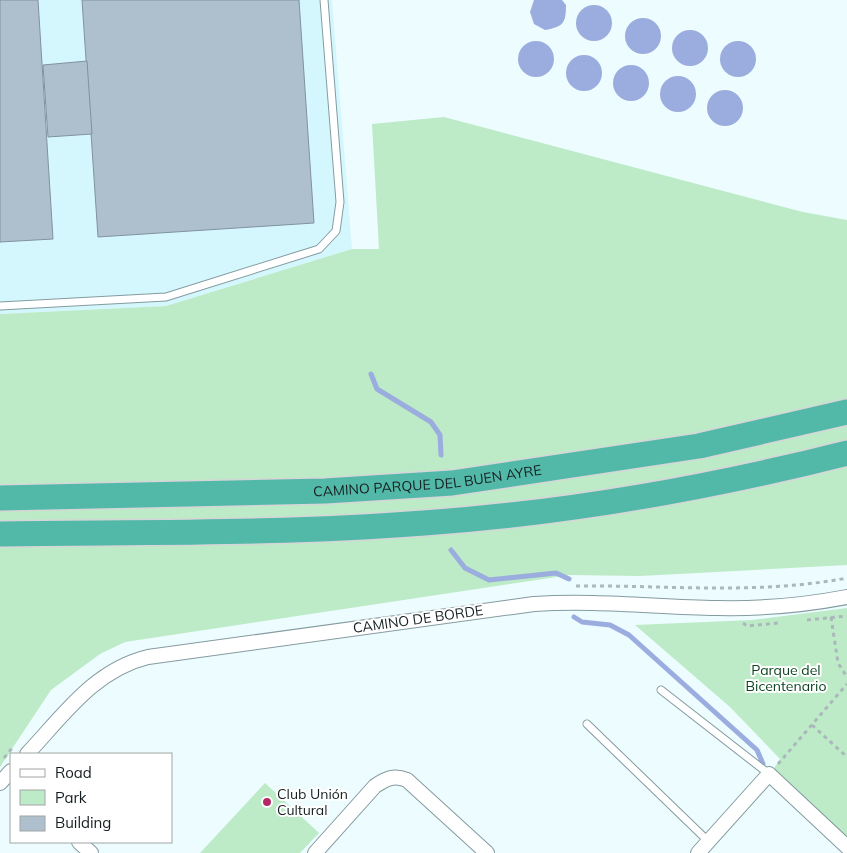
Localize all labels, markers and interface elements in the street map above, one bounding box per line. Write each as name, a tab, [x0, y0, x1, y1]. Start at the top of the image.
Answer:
street label: CAMINO PARQUE DEL BUEN AYRE	[313, 461, 543, 500]
street label: CAMINO DE BORDE	[352, 601, 484, 637]
park label: Parque del Bicentenario	[746, 661, 826, 695]
legend	[10, 753, 172, 843]
text: Road	[55, 763, 92, 782]
place label: Club Unión Cultural	[277, 785, 348, 819]
text: Park	[55, 788, 87, 807]
marker: Club Unión Cultural	[261, 796, 273, 808]
text: Building	[55, 813, 111, 832]

